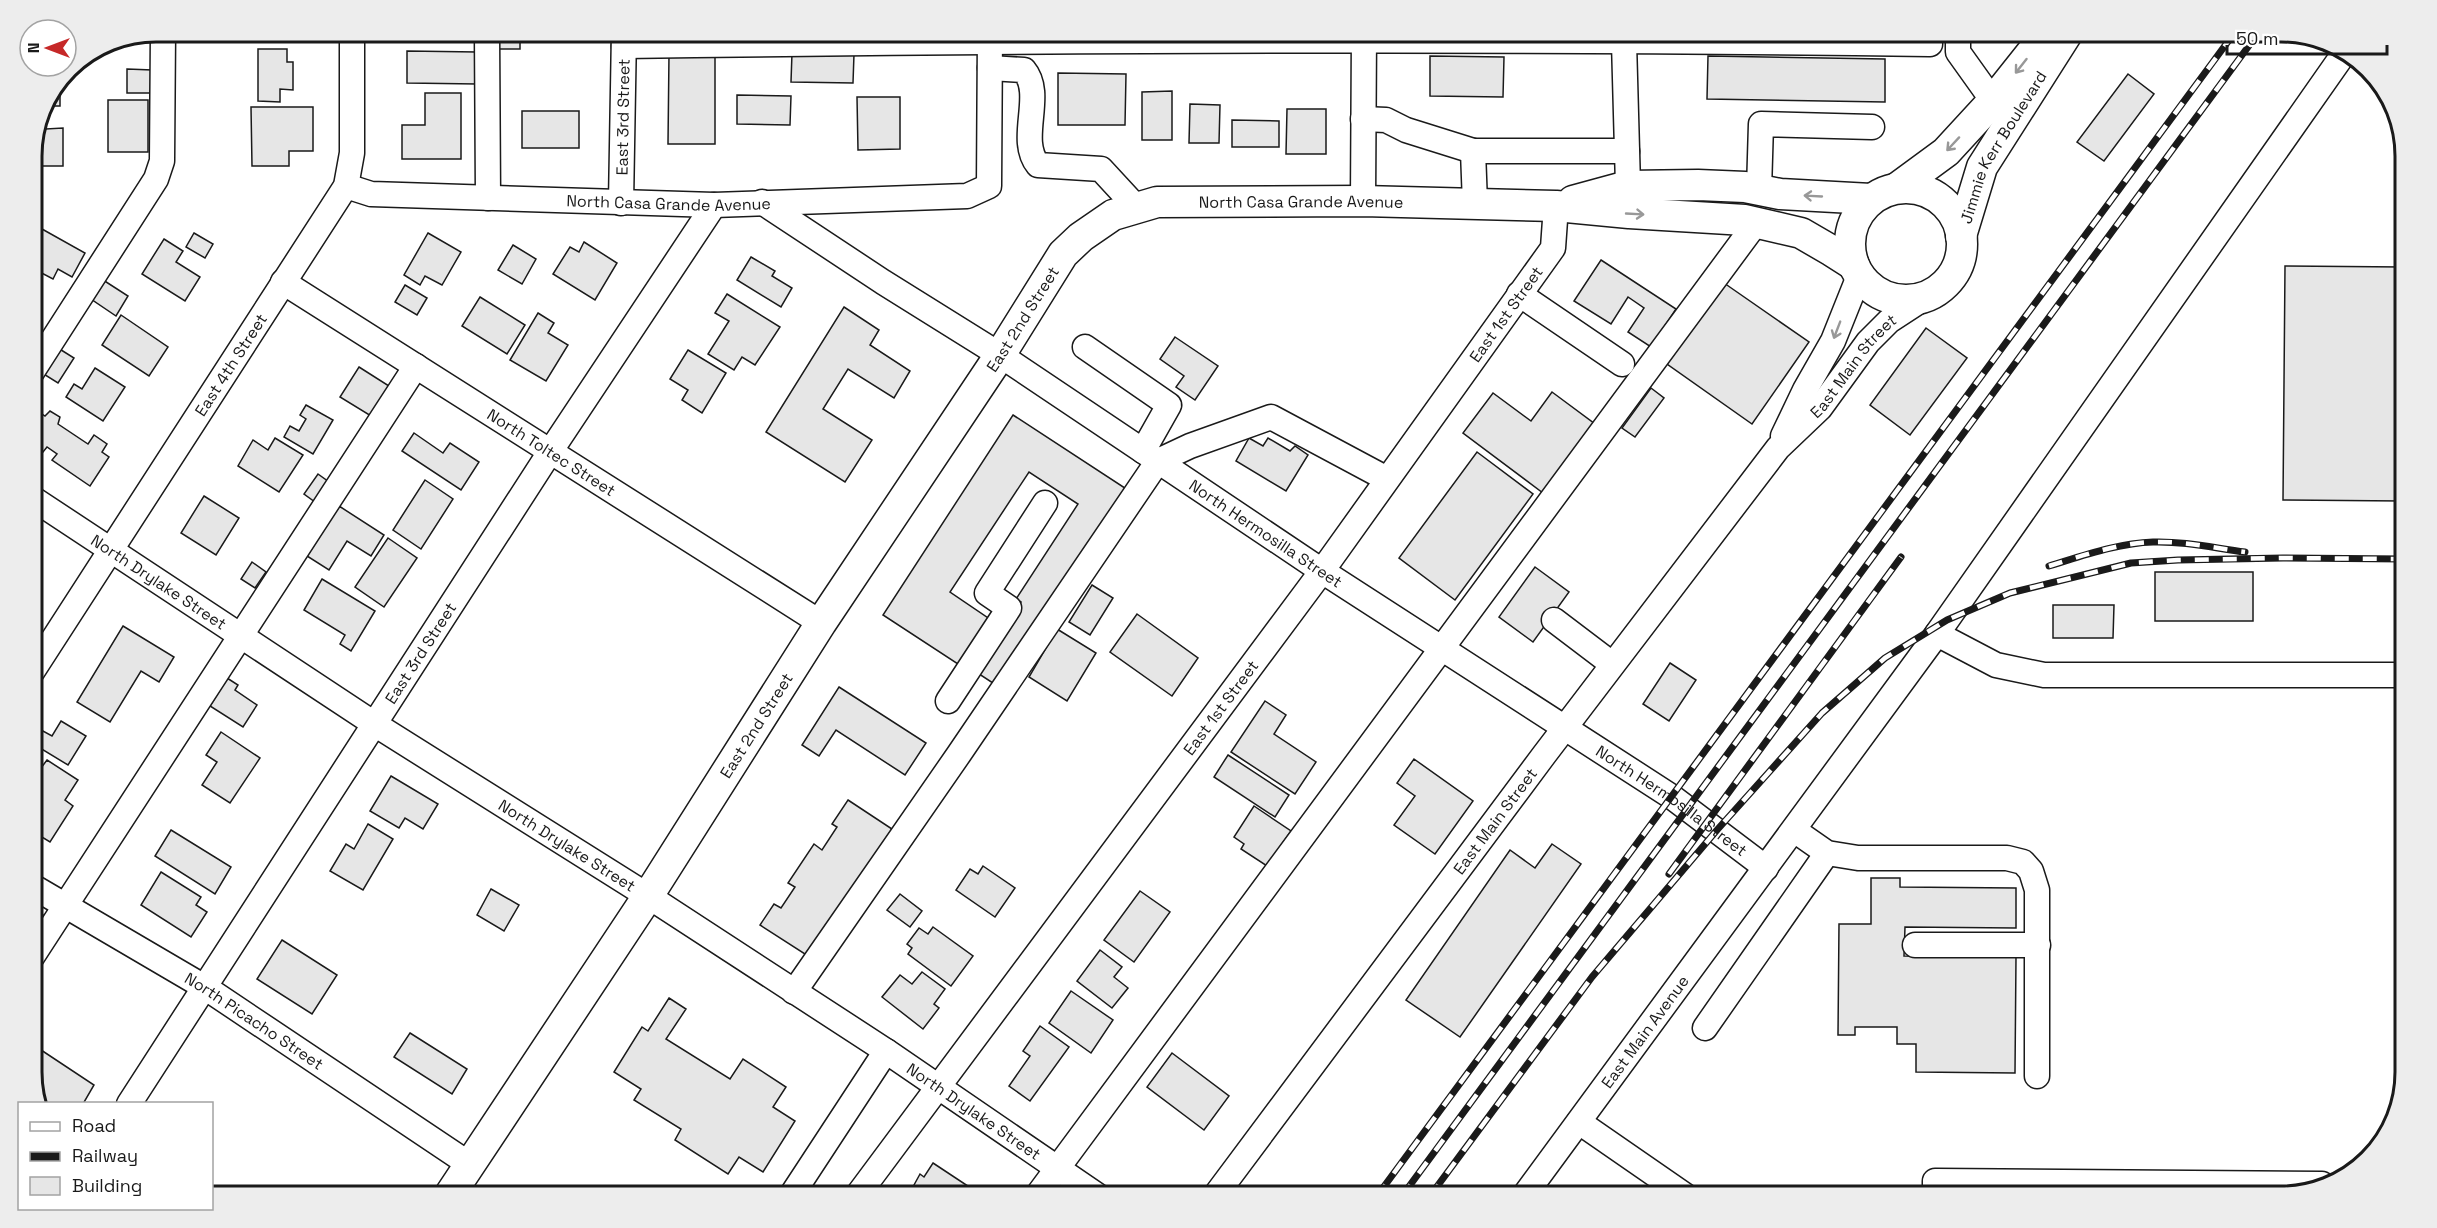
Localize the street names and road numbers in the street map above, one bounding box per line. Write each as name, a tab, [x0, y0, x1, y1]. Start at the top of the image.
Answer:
street label: East 3rd Street	[611, 58, 635, 176]
street label: Jimmie Kerr Boulevard	[1955, 67, 2052, 226]
street label: North Casa Grande Avenue	[566, 190, 771, 216]
street label: North Casa Grande Avenue	[1199, 191, 1404, 213]
street label: East 2nd Street	[982, 262, 1064, 376]
street label: East 1st Street	[1465, 262, 1548, 366]
street label: East Main Street	[1806, 309, 1900, 423]
street label: East 4th Street	[190, 310, 272, 420]
street label: North Toltec Street	[483, 404, 620, 501]
street label: North Hermosilla Street	[1185, 475, 1346, 592]
street label: North Drylake Street	[87, 530, 230, 634]
street label: East 3rd Street	[380, 598, 461, 708]
street label: East 1st Street	[1179, 656, 1263, 759]
street label: East 2nd Street	[715, 669, 798, 782]
street label: North Hermosilla Street	[1592, 741, 1751, 861]
street label: East Main Street	[1449, 764, 1542, 879]
street label: North Drylake Street	[494, 795, 639, 897]
street label: North Picacho Street	[181, 968, 327, 1075]
street label: East Main Avenue	[1597, 971, 1694, 1093]
street label: North Drylake Street	[902, 1058, 1045, 1165]

